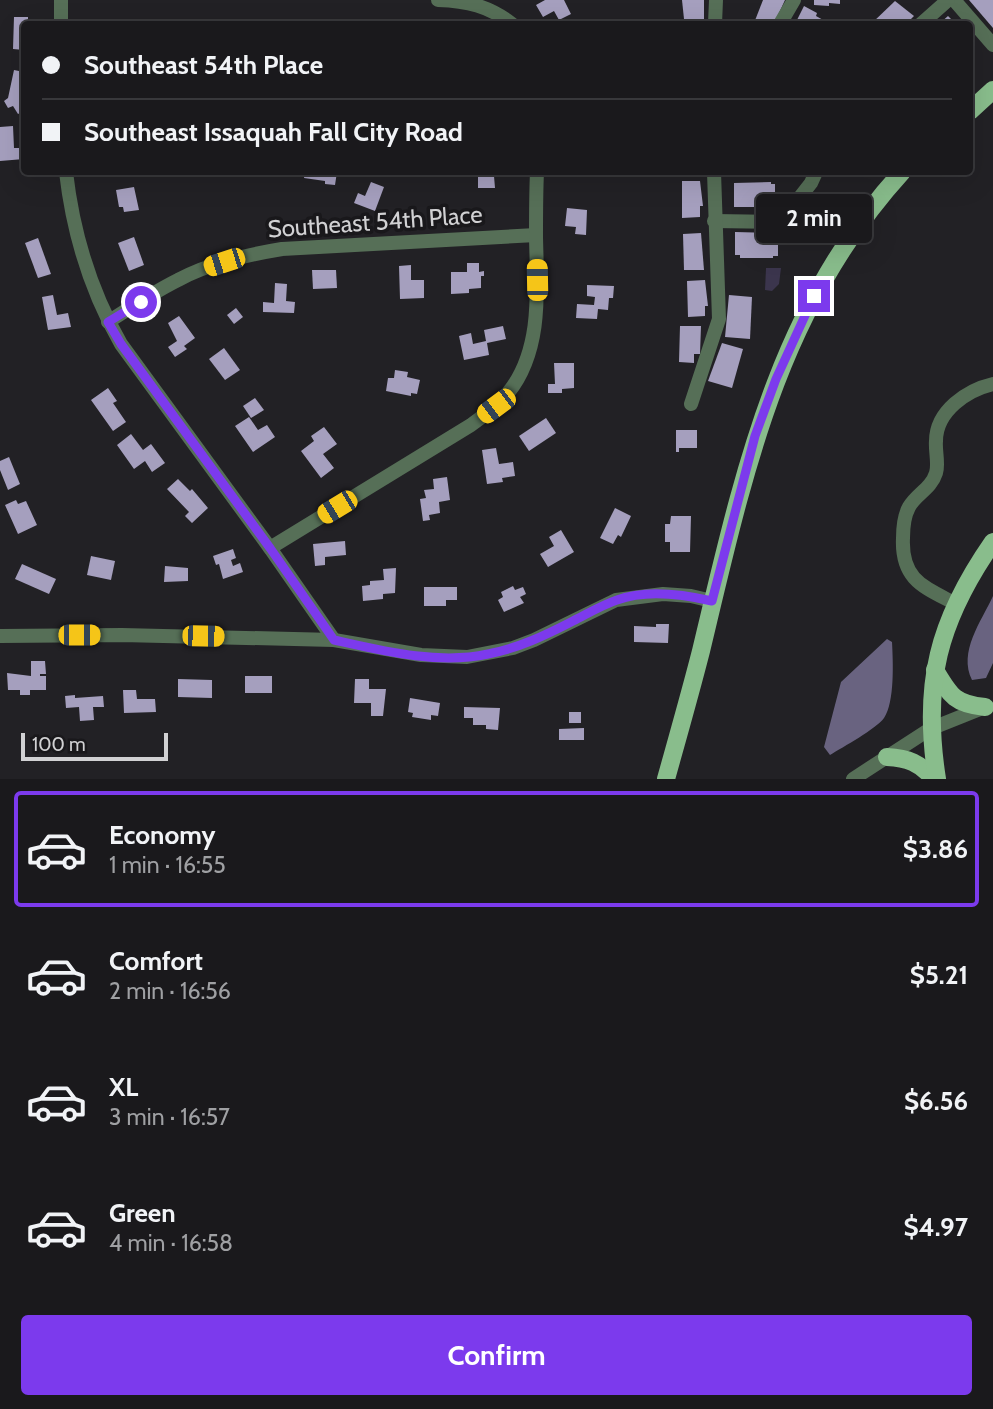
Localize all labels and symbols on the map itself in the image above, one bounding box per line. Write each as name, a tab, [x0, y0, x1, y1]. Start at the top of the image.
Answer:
callout: 2 min	[756, 194, 872, 244]
street label: Southeast 54th Place	[267, 200, 483, 243]
car	[201, 246, 248, 278]
car	[527, 259, 548, 301]
route end	[798, 280, 830, 312]
route start	[125, 286, 157, 318]
car	[473, 385, 520, 427]
car	[314, 487, 361, 527]
car	[59, 625, 101, 646]
car	[182, 625, 225, 647]
scale bar	[21, 730, 168, 762]

